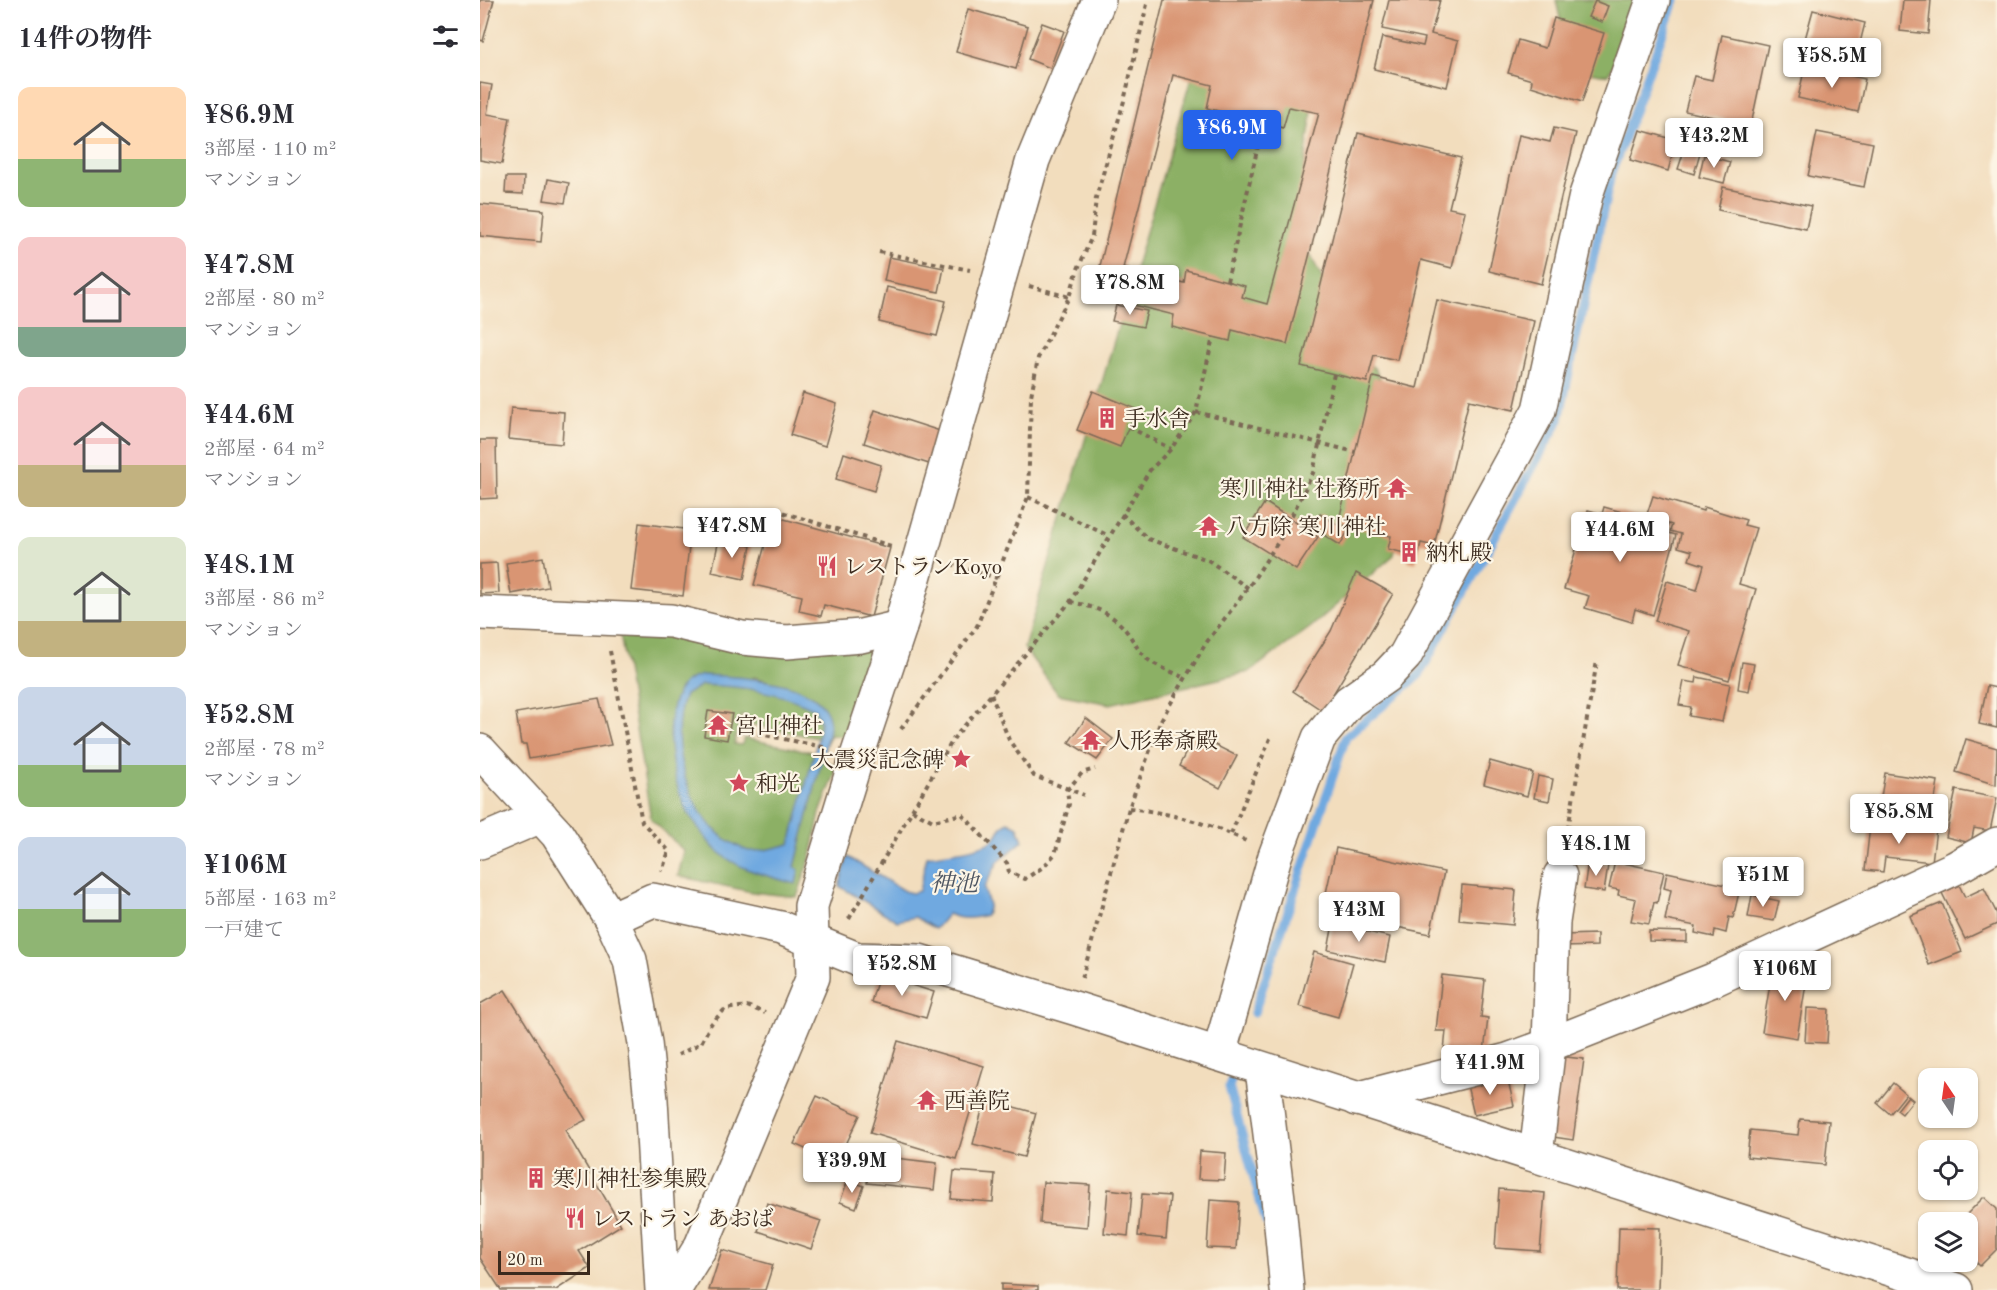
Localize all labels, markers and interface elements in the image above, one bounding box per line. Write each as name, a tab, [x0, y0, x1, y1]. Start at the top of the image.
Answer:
icon: filters	[429, 20, 462, 53]
text: 14件の物件	[18, 27, 152, 53]
pin: ¥58.5M	[1783, 38, 1881, 89]
text: ¥58.5M	[1797, 47, 1867, 67]
text: ¥86.9M	[204, 103, 295, 129]
pin: ¥86.9M	[1183, 110, 1281, 161]
icon: home	[66, 111, 138, 183]
pin: ¥43.2M	[1665, 118, 1763, 169]
text: ¥86.9M	[1197, 119, 1267, 139]
text: ¥43.2M	[1679, 127, 1749, 147]
text: 3部屋 · 110 m²	[204, 140, 336, 160]
text: マンション	[204, 171, 303, 191]
text: ¥47.8M	[204, 253, 295, 279]
icon: home	[66, 261, 138, 333]
pin: ¥78.8M	[1081, 265, 1179, 316]
text: ¥78.8M	[1095, 274, 1165, 294]
text: 2部屋 · 80 m²	[204, 290, 325, 310]
text: マンション	[204, 321, 303, 341]
text: ¥44.6M	[204, 403, 295, 429]
building icon: 手水舎	[1095, 406, 1119, 430]
place label: 手水舎	[1124, 407, 1190, 431]
icon: home	[66, 411, 138, 483]
text: 2部屋 · 64 m²	[204, 440, 325, 460]
text: マンション	[204, 471, 303, 491]
temple icon: 寒川神社 社務所	[1385, 476, 1409, 500]
place label: 寒川神社 社務所	[1220, 477, 1380, 501]
pin: ¥47.8M	[683, 508, 781, 559]
pin: ¥44.6M	[1571, 512, 1669, 563]
temple icon: 八方除 寒川神社	[1197, 514, 1221, 538]
place label: 八方除 寒川神社	[1226, 515, 1386, 539]
text: ¥47.8M	[697, 517, 767, 537]
text: ¥44.6M	[1585, 521, 1655, 541]
building icon: 納札殿	[1397, 540, 1421, 564]
place label: 納札殿	[1426, 541, 1492, 565]
text: ¥48.1M	[204, 553, 295, 579]
restaurant icon: レストランKoyo	[815, 554, 839, 578]
place label: レストランKoyo	[844, 557, 1002, 579]
icon: home	[66, 561, 138, 633]
text: 3部屋 · 86 m²	[204, 590, 325, 610]
text: マンション	[204, 621, 303, 641]
text: ¥52.8M	[204, 703, 295, 729]
icon: home	[66, 711, 138, 783]
temple icon: 宮山神社	[706, 713, 730, 737]
place label: 宮山神社	[735, 714, 823, 738]
temple icon: 人形奉斎殿	[1079, 728, 1103, 752]
place label: 人形奉斎殿	[1108, 729, 1218, 753]
text: 2部屋 · 78 m²	[204, 740, 325, 760]
place icon: 大震災記念碑	[949, 747, 973, 771]
place label: 大震災記念碑	[812, 748, 944, 772]
text: マンション	[204, 771, 303, 791]
place icon: 和光	[727, 771, 751, 795]
place label: 和光	[756, 772, 800, 796]
pin: ¥85.8M	[1850, 794, 1948, 845]
text: ¥85.8M	[1864, 803, 1934, 823]
pin: ¥48.1M	[1547, 826, 1645, 877]
text: ¥48.1M	[1561, 835, 1631, 855]
text: ¥106M	[204, 853, 287, 879]
pin: ¥51M	[1727, 857, 1799, 908]
icon: home	[66, 861, 138, 933]
text: ¥51M	[1737, 866, 1789, 886]
water label: 神池	[930, 870, 981, 897]
text: 5部屋 · 163 m²	[204, 890, 336, 910]
pin: ¥43M	[1323, 892, 1395, 943]
text: ¥43M	[1333, 901, 1385, 921]
text: 一戸建て	[204, 921, 284, 941]
pin: ¥52.8M	[853, 946, 951, 997]
pin: ¥106M	[1743, 951, 1827, 1002]
text: ¥52.8M	[867, 955, 937, 975]
text: ¥106M	[1753, 960, 1817, 980]
pin: ¥41.9M	[1441, 1045, 1539, 1096]
text: ¥41.9M	[1455, 1054, 1525, 1074]
north arrow	[1918, 1068, 1978, 1128]
map controls	[1918, 1068, 1978, 1272]
temple icon: 西善院	[915, 1088, 939, 1112]
place label: 西善院	[944, 1089, 1010, 1113]
button: locate	[1918, 1140, 1978, 1200]
pin: ¥39.9M	[803, 1143, 901, 1194]
text: ¥39.9M	[817, 1152, 887, 1172]
building icon: 寒川神社参集殿	[524, 1166, 548, 1190]
place label: 寒川神社参集殿	[553, 1167, 707, 1191]
restaurant icon: レストラン あおば	[563, 1206, 587, 1230]
place label: レストラン あおば	[592, 1207, 774, 1231]
button: layers	[1918, 1212, 1978, 1272]
scale bar	[498, 1248, 590, 1276]
text: 20 m	[507, 1253, 543, 1269]

